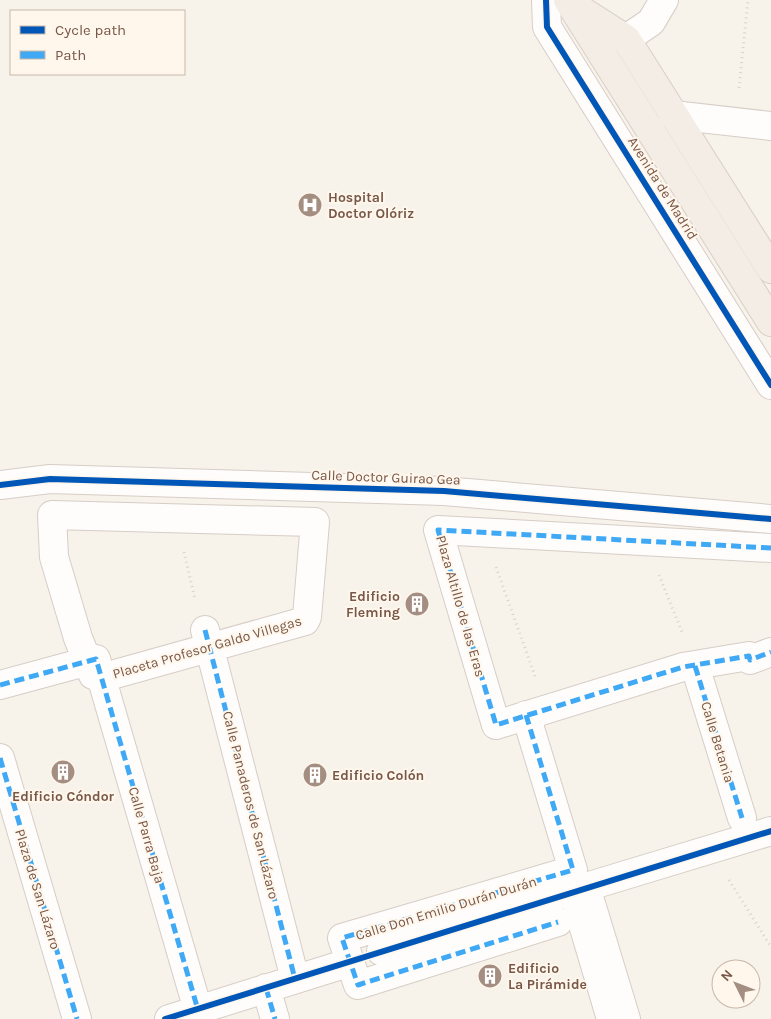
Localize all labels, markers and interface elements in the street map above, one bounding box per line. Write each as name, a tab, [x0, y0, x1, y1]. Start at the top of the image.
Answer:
legend	[10, 10, 185, 75]
text: Cycle path	[55, 21, 126, 39]
text: Path	[55, 46, 86, 64]
street label: Avenida de Madrid	[624, 134, 701, 243]
place label: Hospital Doctor Olóriz	[328, 189, 414, 222]
hospital icon: Hospital Doctor Olóriz	[297, 192, 323, 218]
street label: Calle Doctor Guirao Gea	[311, 466, 461, 489]
street label: Plaza Altillo de las Eras	[432, 533, 489, 679]
place label: Edificio Fleming	[346, 588, 400, 621]
building icon: Edificio Fleming	[404, 591, 430, 617]
street label: Placeta Profesor Galdo Villegas	[111, 612, 304, 683]
street label: Calle Betania	[697, 700, 738, 785]
street label: Calle Panaderos de San Lázaro	[219, 709, 282, 901]
building icon: Edificio Cóndor	[50, 759, 76, 785]
building icon: Edificio Colón	[302, 762, 328, 788]
place label: Edificio Colón	[332, 767, 424, 784]
street label: Calle Parra Baja	[125, 785, 168, 885]
place label: Edificio Cóndor	[12, 788, 115, 805]
street label: Plaza de San Lázaro	[11, 827, 64, 951]
street label: Calle Don Emilio Durán Durán	[353, 873, 539, 944]
north arrow	[711, 959, 761, 1009]
place label: Edificio La Pirámide	[508, 960, 587, 993]
building icon: Edificio La Pirámide	[477, 963, 503, 989]
text: N	[717, 966, 736, 985]

